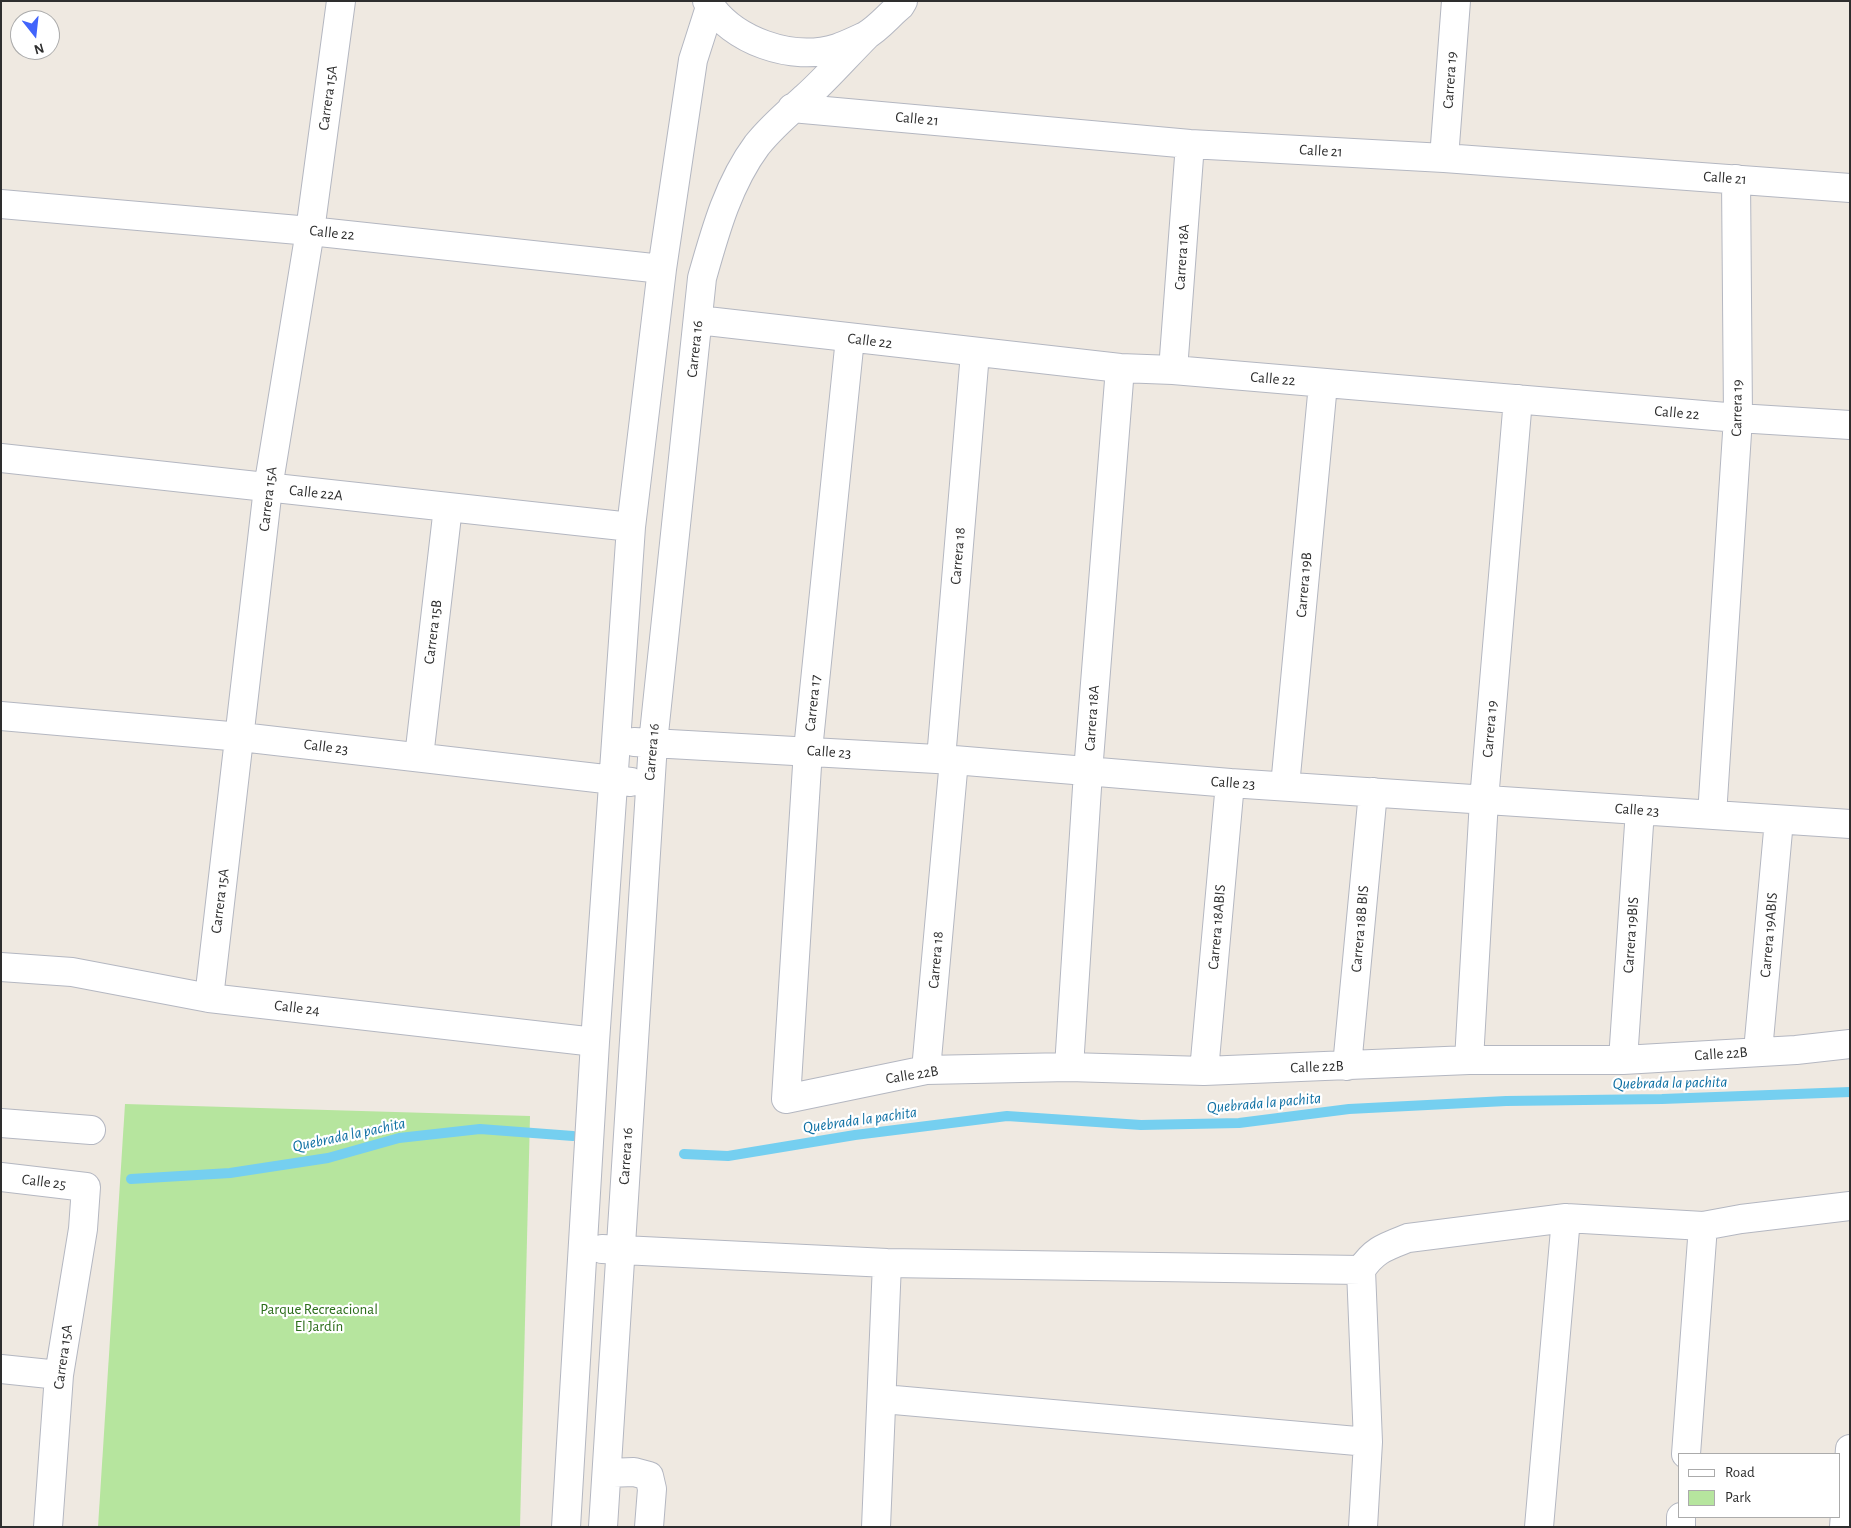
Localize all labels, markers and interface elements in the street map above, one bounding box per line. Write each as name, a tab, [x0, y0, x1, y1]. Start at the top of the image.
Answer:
north arrow	[10, 10, 60, 60]
text: N	[32, 40, 45, 57]
street label: Carrera 19	[1439, 51, 1461, 109]
street label: Carrera 15A	[315, 64, 341, 132]
street label: Calle 21	[895, 108, 939, 130]
street label: Calle 21	[1299, 141, 1343, 161]
street label: Calle 21	[1703, 168, 1747, 188]
street label: Calle 22	[309, 222, 355, 244]
street label: Carrera 18A	[1171, 223, 1193, 291]
street label: Carrera 16	[683, 319, 707, 379]
street label: Calle 22	[846, 329, 894, 353]
street label: Calle 22	[1250, 368, 1296, 390]
street label: Carrera 19	[1727, 379, 1747, 437]
street label: Calle 22	[1654, 402, 1700, 424]
street label: Carrera 15A	[255, 465, 281, 533]
street label: Calle 22A	[288, 481, 344, 505]
street label: Carrera 18	[947, 527, 969, 585]
street label: Carrera 19B	[1292, 552, 1316, 618]
street label: Carrera 15B	[420, 599, 446, 665]
street label: Carrera 17	[801, 674, 825, 732]
street label: Carrera 18A	[1081, 684, 1103, 752]
street label: Carrera 19	[1479, 700, 1501, 758]
street label: Carrera 16	[641, 723, 663, 781]
street label: Calle 23	[303, 735, 349, 759]
street label: Calle 23	[806, 741, 852, 763]
street label: Calle 23	[1210, 772, 1256, 794]
street label: Calle 23	[1614, 799, 1660, 821]
street label: Carrera 15A	[207, 867, 233, 935]
street label: Carrera 18ABIS	[1204, 884, 1230, 970]
street label: Carrera 18B BIS	[1347, 885, 1373, 973]
street label: Carrera 19ABIS	[1756, 892, 1782, 978]
street label: Carrera 19BIS	[1619, 896, 1643, 974]
street label: Carrera 18	[925, 931, 947, 989]
street label: Calle 24	[273, 996, 321, 1020]
street label: Calle 22B	[1694, 1043, 1748, 1065]
street label: Calle 22B	[1290, 1057, 1344, 1077]
street label: Calle 22B	[884, 1062, 940, 1088]
water label: Quebrada la pachita	[1612, 1072, 1728, 1094]
water label: Quebrada la pachita	[1206, 1088, 1322, 1118]
water label: Quebrada la pachita	[802, 1103, 918, 1137]
water label: Quebrada la pachita	[291, 1114, 407, 1156]
street label: Carrera 16	[615, 1127, 637, 1185]
street label: Calle 25	[21, 1170, 67, 1194]
park label: Parque Recreacional El Jardín	[260, 1300, 378, 1335]
street label: Carrera 15A	[50, 1323, 76, 1391]
legend	[1678, 1453, 1841, 1518]
text: Road	[1725, 1465, 1755, 1480]
text: Park	[1725, 1490, 1751, 1505]

